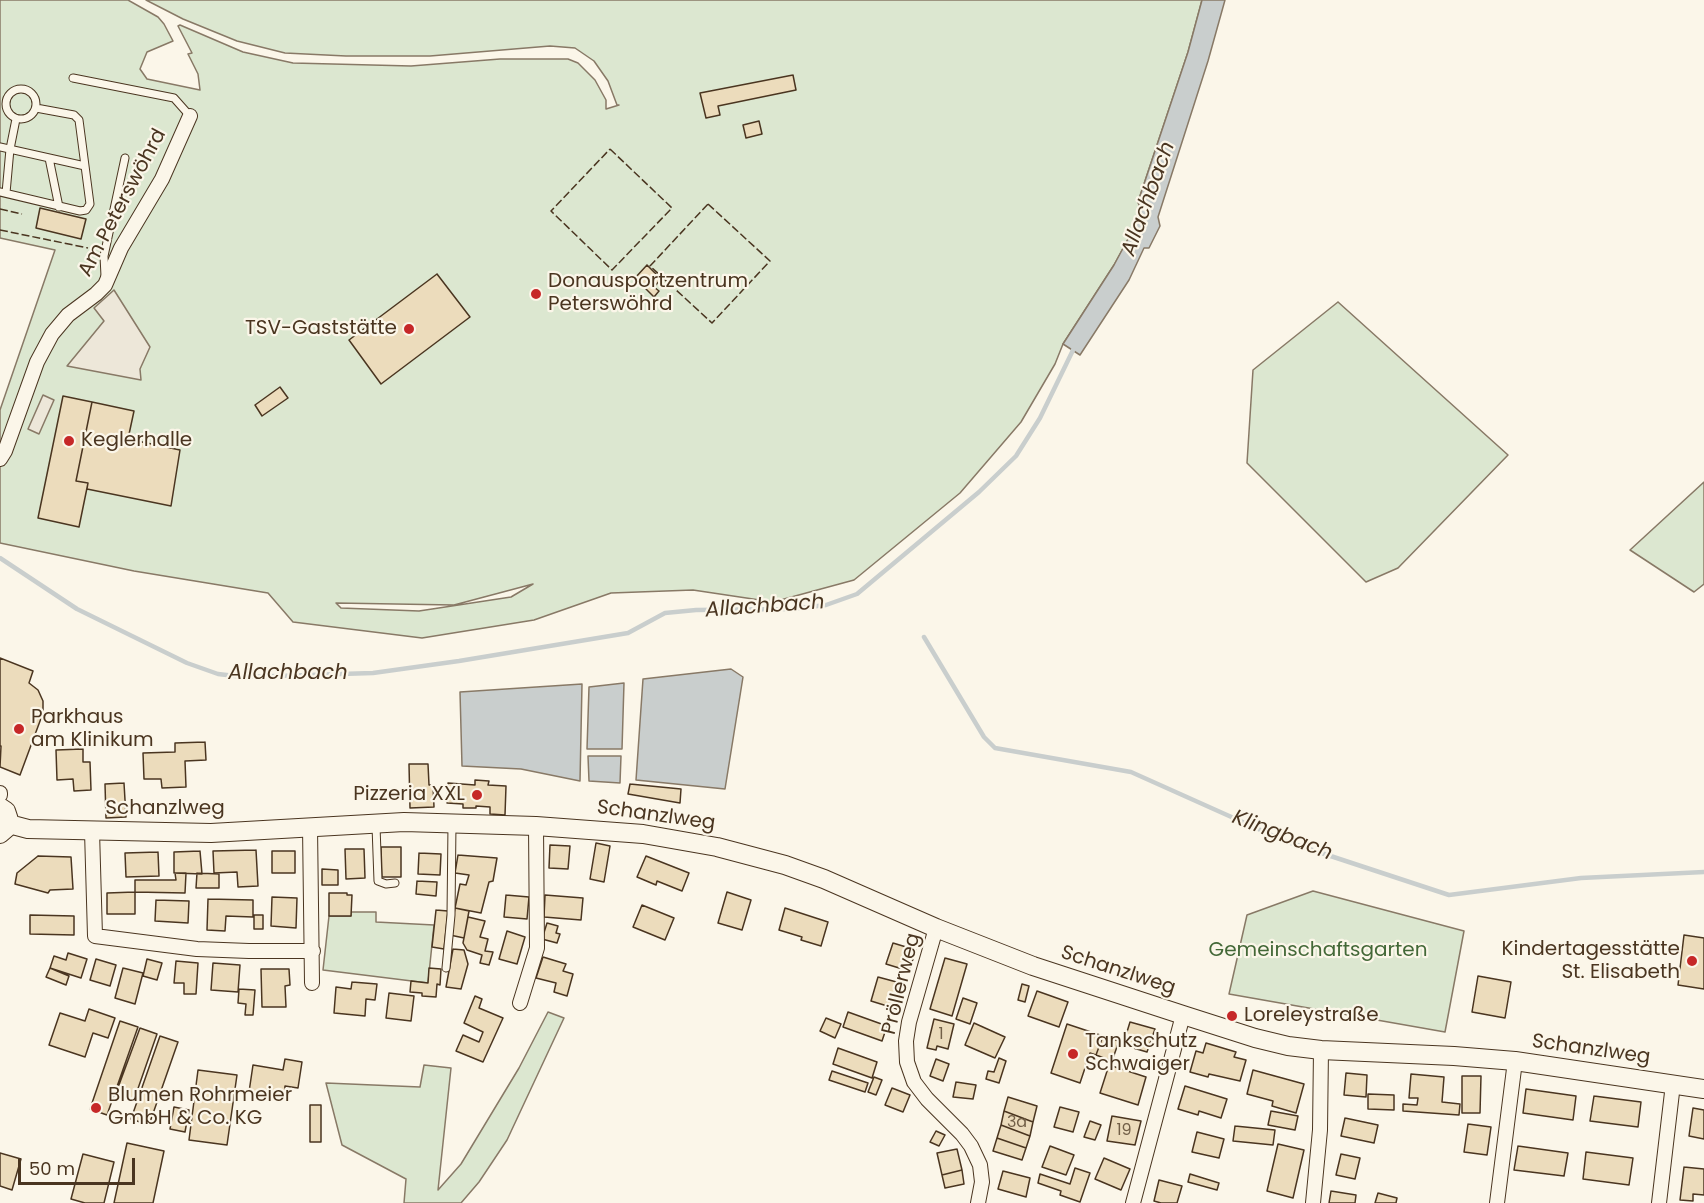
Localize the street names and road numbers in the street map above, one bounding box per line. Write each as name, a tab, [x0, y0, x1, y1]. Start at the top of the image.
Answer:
street label: Am Peterswöhrd	[74, 125, 172, 281]
street label: Schanzlweg	[595, 796, 717, 836]
street label: Schanzlweg	[105, 797, 225, 821]
street label: Pröllerweg	[878, 931, 926, 1037]
street label: Schanzlweg	[1058, 941, 1178, 1001]
street label: Schanzlweg	[1530, 1030, 1652, 1070]

